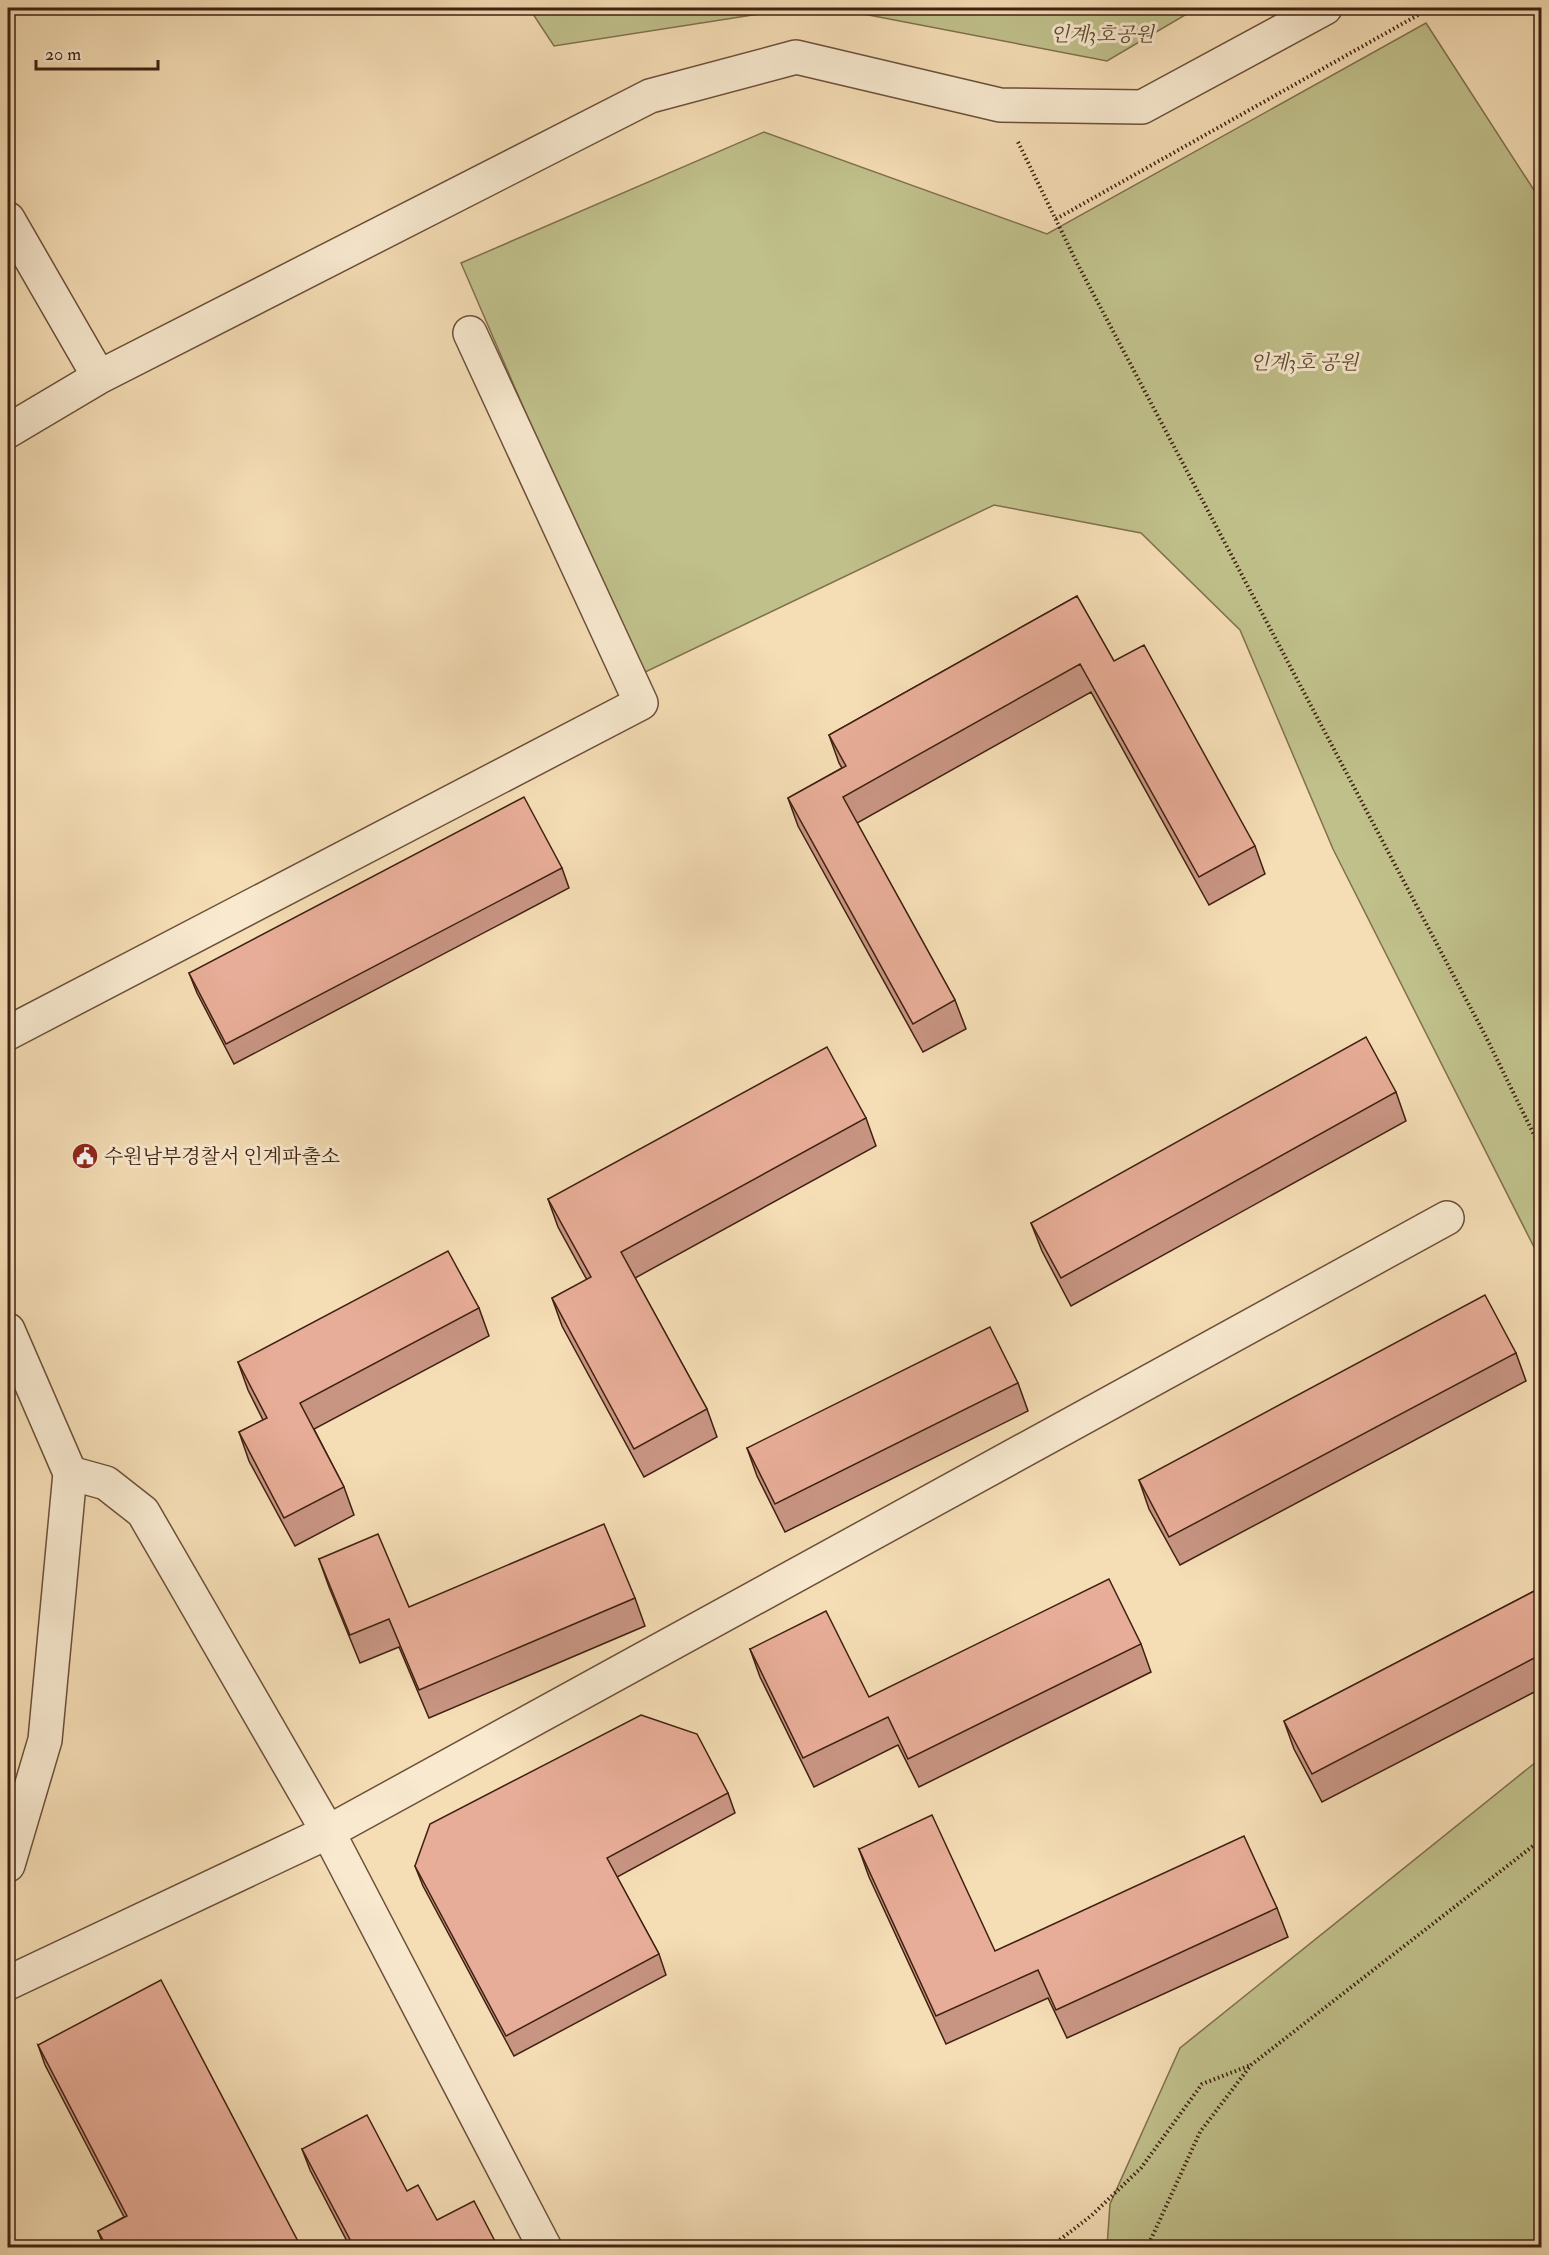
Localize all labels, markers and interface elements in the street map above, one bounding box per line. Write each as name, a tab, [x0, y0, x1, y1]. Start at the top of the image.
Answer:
park label: 인계3호공원	[1050, 22, 1156, 47]
scale bar	[36, 33, 158, 71]
text: 20 m	[45, 43, 81, 66]
park label: 인계3호 공원	[1250, 350, 1360, 375]
public building icon: 수원남부경찰서 인계파출소	[70, 1141, 100, 1171]
place label: 수원남부경찰서 인계파출소	[104, 1144, 340, 1169]

